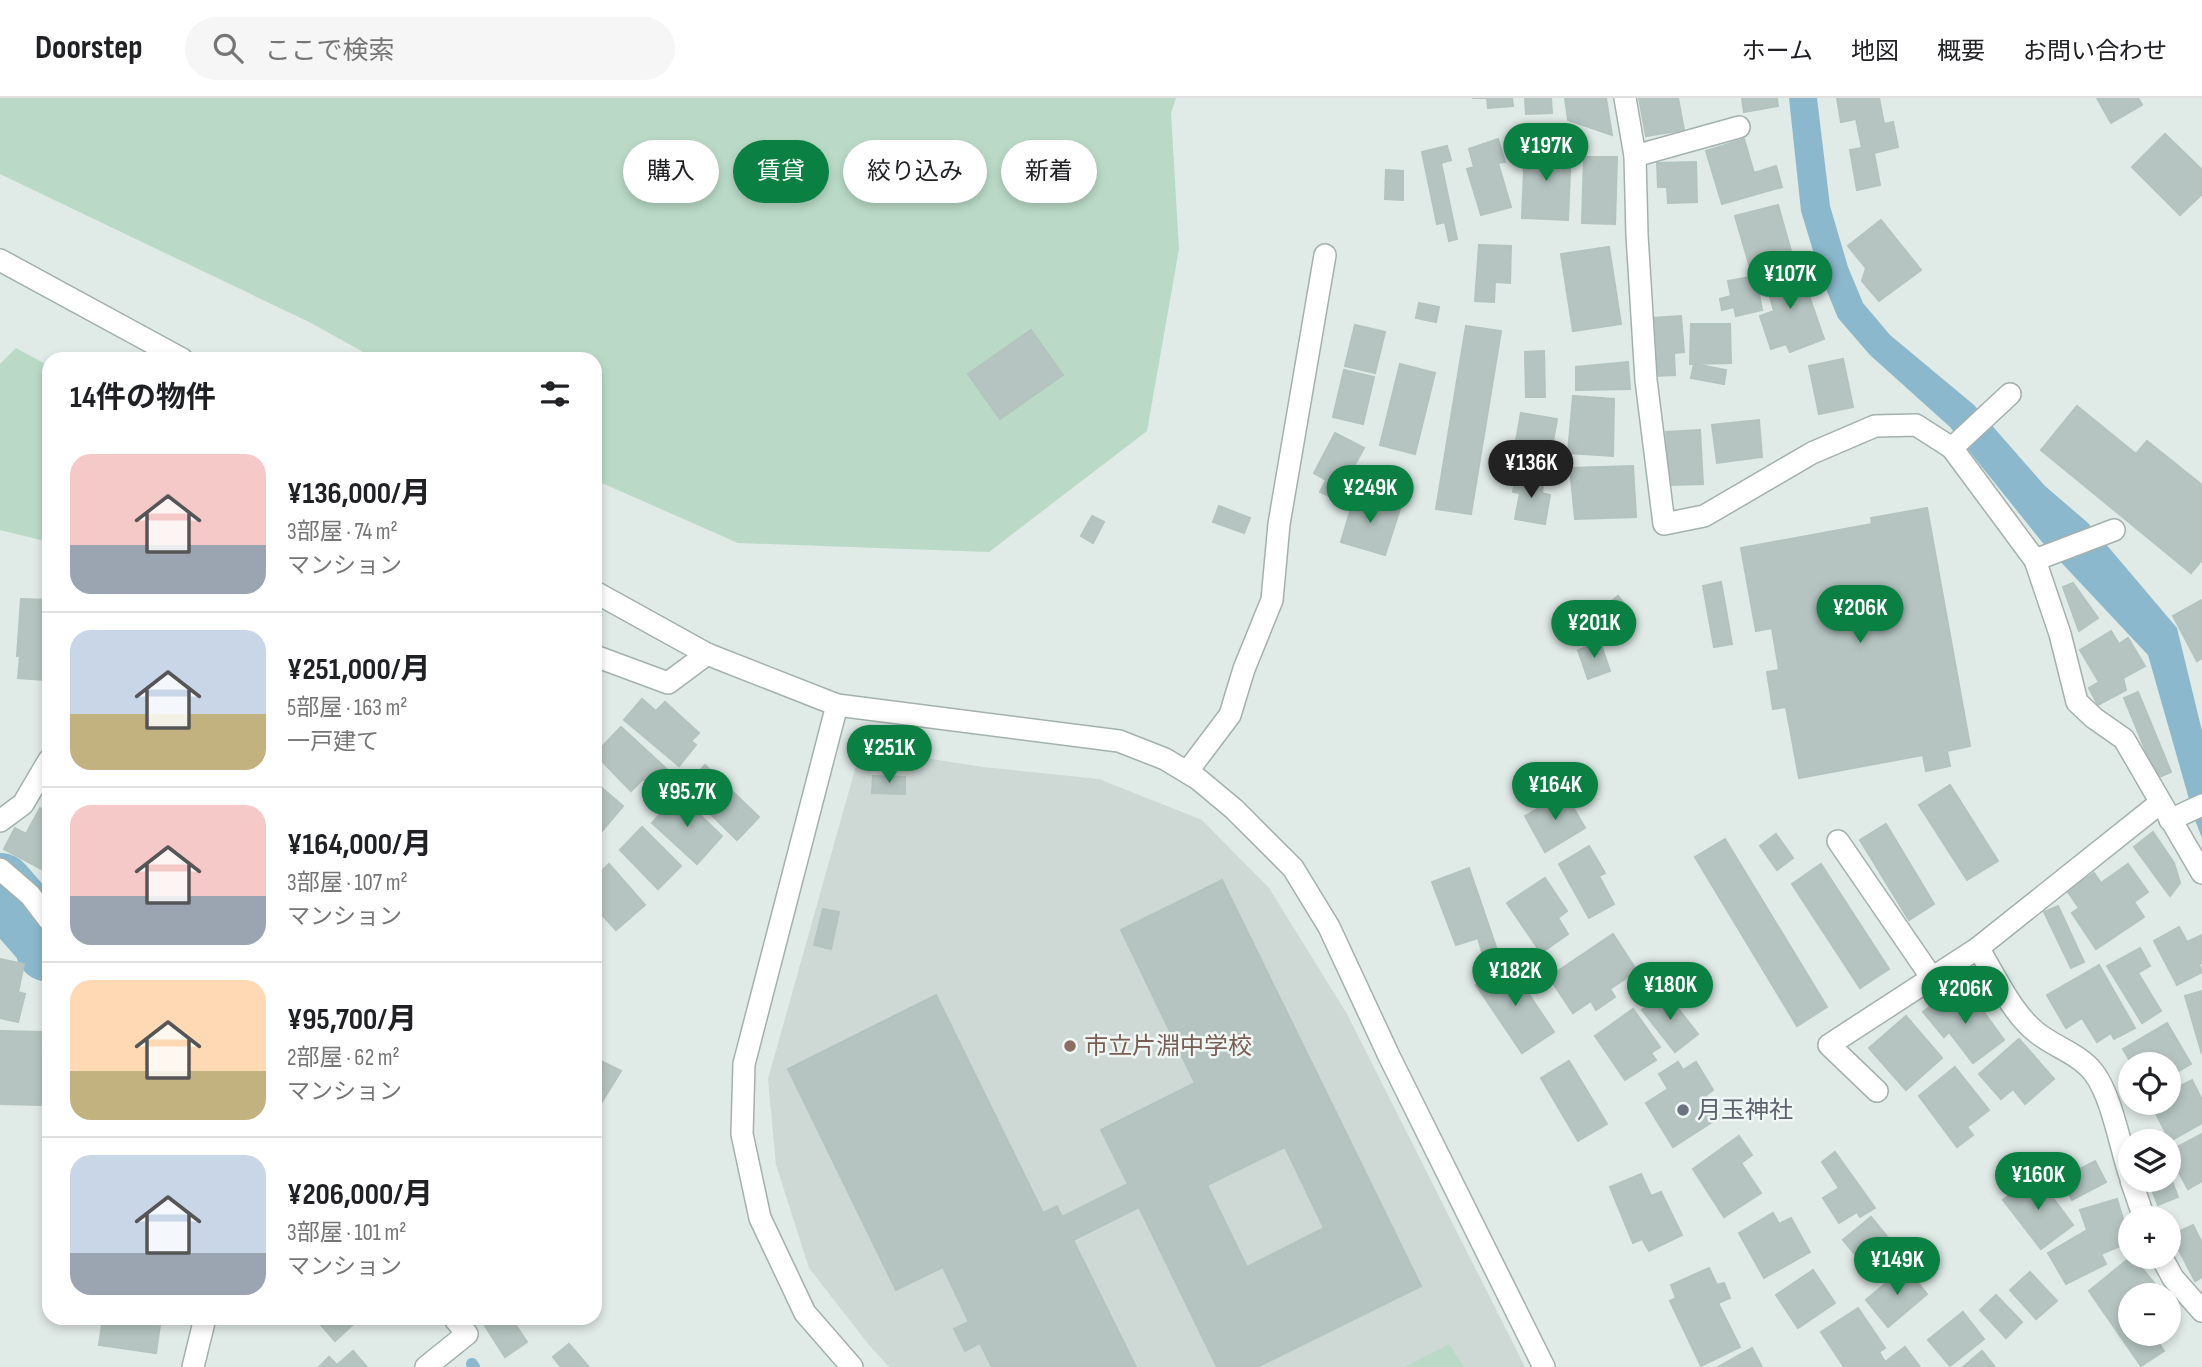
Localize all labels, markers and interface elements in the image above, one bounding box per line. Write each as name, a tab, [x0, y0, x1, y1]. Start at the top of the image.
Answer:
search box	[185, 17, 675, 80]
text: Doorstep	[35, 28, 143, 68]
icon: search	[209, 29, 247, 67]
text: ここで検索	[265, 36, 395, 67]
text: ホーム	[1742, 37, 1813, 66]
text: 地図	[1851, 37, 1899, 66]
text: 概要	[1937, 37, 1985, 66]
text: お問い合わせ	[2023, 37, 2167, 66]
pin: ¥197K	[1497, 123, 1595, 183]
text: ¥197K	[1519, 132, 1573, 160]
chip: 購入	[623, 140, 719, 203]
chip: 賃貸	[733, 140, 829, 203]
chip: 絞り込み	[843, 140, 987, 203]
chip: 新着	[1001, 140, 1097, 203]
pin: ¥107K	[1741, 252, 1839, 311]
text: ¥107K	[1763, 260, 1817, 288]
icon: filters	[536, 375, 574, 413]
text: 14件の物件	[70, 380, 216, 416]
pin: ¥136K	[1482, 440, 1580, 500]
text: ¥136K	[1504, 449, 1558, 477]
pin: ¥249K	[1321, 466, 1419, 525]
text: ¥249K	[1343, 474, 1397, 502]
text: ¥136,000/月	[287, 476, 431, 512]
icon: home	[126, 482, 210, 566]
text: 3部屋 · 74 m²	[287, 518, 398, 546]
text: マンション	[287, 552, 402, 580]
pin: ¥206K	[1811, 586, 1909, 645]
text: ¥206K	[1833, 594, 1888, 622]
pin: ¥201K	[1545, 601, 1643, 660]
text: ¥201K	[1567, 609, 1621, 637]
text: ¥251,000/月	[287, 652, 431, 688]
icon: home	[126, 658, 210, 742]
text: 5部屋 · 163 m²	[287, 694, 407, 722]
pin: ¥251K	[840, 726, 938, 785]
text: 一戸建て	[287, 728, 379, 756]
text: ¥251K	[863, 734, 915, 762]
pin: ¥164K	[1506, 762, 1604, 822]
pin: ¥95.7K	[630, 770, 744, 829]
text: ¥164K	[1528, 771, 1582, 799]
text: ¥95.7K	[658, 778, 716, 806]
text: ¥164,000/月	[287, 827, 432, 863]
icon: home	[126, 833, 210, 917]
text: 3部屋 · 107 m²	[287, 869, 408, 897]
text: マンション	[287, 903, 402, 931]
pin: ¥182K	[1466, 948, 1564, 1008]
text: ¥182K	[1488, 957, 1542, 985]
pin: ¥180K	[1621, 962, 1719, 1022]
pin: ¥206K	[1916, 967, 2014, 1026]
text: ¥180K	[1643, 971, 1697, 999]
text: ¥206K	[1938, 975, 1993, 1003]
text: ¥95,700/月	[287, 1002, 417, 1038]
icon: home	[126, 1008, 210, 1092]
place label: 市立片淵中学校	[1084, 1032, 1252, 1061]
marker: 市立片淵中学校	[1062, 1038, 1078, 1054]
text: 2部屋 · 62 m²	[287, 1044, 400, 1072]
map controls	[2118, 1052, 2181, 1346]
button: locate	[2118, 1052, 2181, 1115]
text: マンション	[287, 1078, 402, 1106]
place label: 月玉神社	[1697, 1096, 1793, 1125]
marker: 月玉神社	[1675, 1102, 1691, 1118]
button: layers	[2118, 1129, 2181, 1192]
pin: ¥160K	[1989, 1152, 2087, 1212]
text: ¥160K	[2011, 1161, 2065, 1189]
text: ¥206,000/月	[287, 1177, 433, 1213]
icon: home	[126, 1183, 210, 1267]
button: +	[2118, 1206, 2181, 1269]
text: 3部屋 · 101 m²	[287, 1219, 406, 1247]
pin: ¥149K	[1848, 1238, 1946, 1297]
text: ¥149K	[1870, 1246, 1924, 1274]
text: マンション	[287, 1253, 402, 1281]
button: −	[2118, 1283, 2181, 1346]

